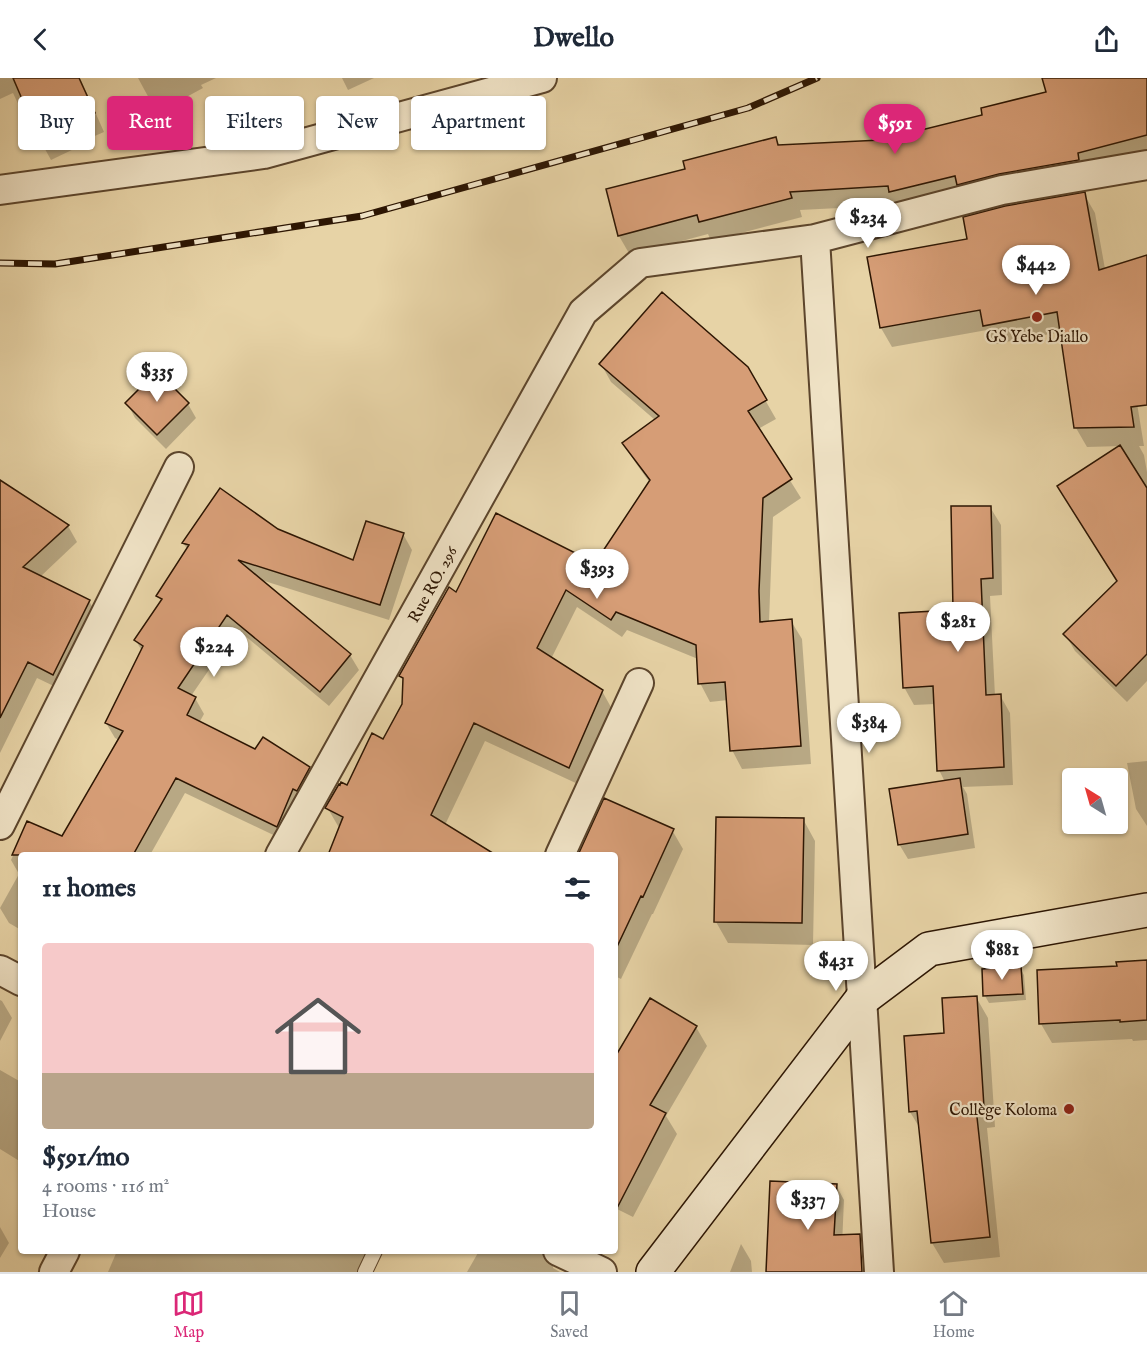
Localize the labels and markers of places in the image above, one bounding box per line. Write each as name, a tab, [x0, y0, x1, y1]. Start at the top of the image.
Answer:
pin: $591	[859, 104, 931, 155]
pin: $234	[832, 198, 904, 249]
pin: $442	[1000, 245, 1072, 296]
marker: GS Yebe Diallo	[1030, 310, 1044, 324]
place label: GS Yebe Diallo	[986, 328, 1089, 348]
pin: $335	[121, 352, 193, 403]
pin: $393	[561, 549, 633, 600]
pin: $281	[922, 602, 994, 653]
pin: $224	[178, 627, 250, 678]
pin: $384	[833, 703, 905, 754]
pin: $881	[966, 930, 1038, 981]
pin: $431	[800, 941, 872, 992]
place label: Collège Koloma	[949, 1101, 1057, 1121]
marker: Collège Koloma	[1062, 1102, 1076, 1116]
pin: $337	[772, 1180, 844, 1231]

